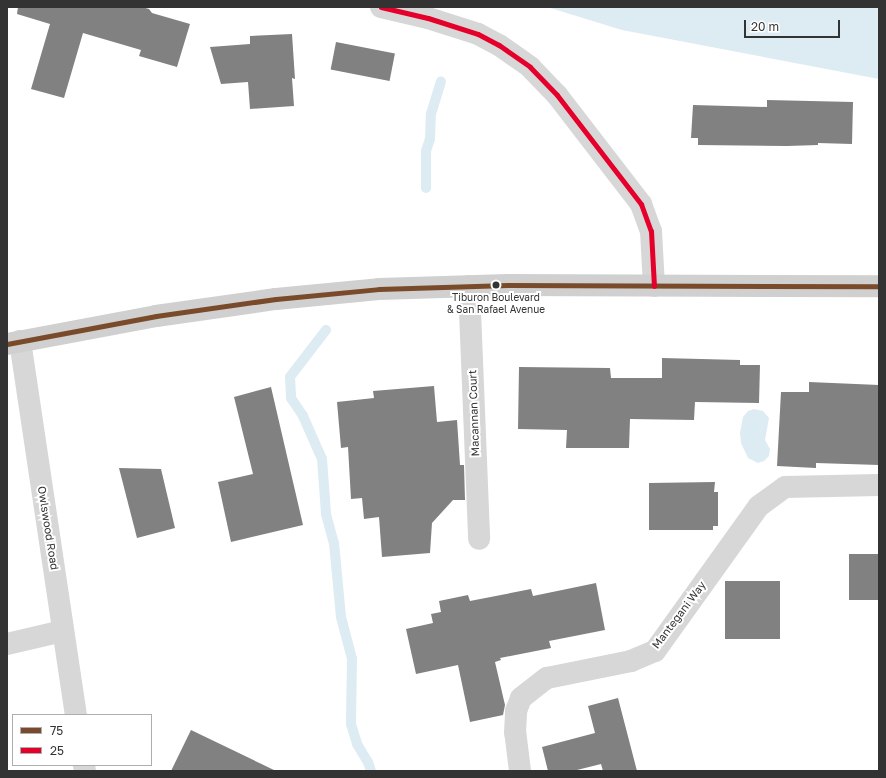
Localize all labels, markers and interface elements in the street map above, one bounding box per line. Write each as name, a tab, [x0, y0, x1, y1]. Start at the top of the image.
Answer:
scale bar	[746, 12, 842, 38]
text: 20 m	[751, 19, 779, 34]
marker: Tiburon Boulevard & San Rafael Avenue	[491, 280, 501, 290]
place label: Tiburon Boulevard & San Rafael Avenue	[447, 291, 545, 314]
street label: Macannan Court	[466, 369, 482, 457]
street label: Owlswood Road	[35, 485, 61, 571]
street label: Mantegani Way	[649, 579, 709, 651]
legend	[12, 714, 152, 766]
text: 75	[50, 723, 63, 738]
text: 25	[50, 743, 64, 758]

